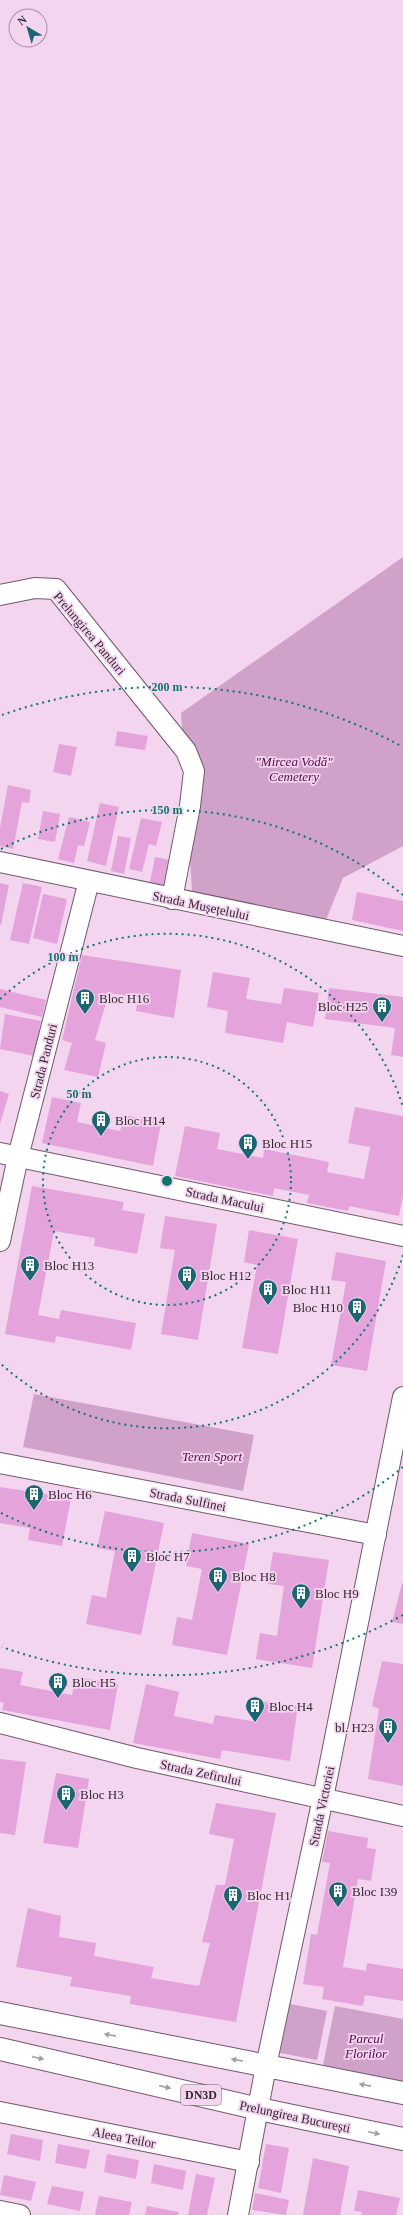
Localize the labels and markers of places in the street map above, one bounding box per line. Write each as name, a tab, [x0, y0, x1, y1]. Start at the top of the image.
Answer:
building icon: Bloc H16	[74, 987, 96, 1015]
place label: Bloc H16	[99, 991, 150, 1006]
building icon: Bloc H25	[371, 995, 393, 1023]
place label: Bloc H25	[318, 999, 368, 1014]
building icon: Bloc H14	[90, 1109, 112, 1137]
place label: Bloc H14	[115, 1113, 166, 1128]
building icon: Bloc H15	[237, 1132, 259, 1160]
place label: Bloc H15	[262, 1136, 312, 1151]
centre of rings	[160, 1174, 174, 1188]
building icon: Bloc H13	[19, 1254, 41, 1282]
place label: Bloc H13	[44, 1258, 94, 1273]
building icon: Bloc H12	[176, 1264, 198, 1292]
place label: Bloc H12	[201, 1268, 251, 1283]
building icon: Bloc H11	[257, 1278, 279, 1306]
place label: Bloc H11	[282, 1282, 332, 1297]
building icon: Bloc H10	[346, 1296, 368, 1324]
place label: Bloc H10	[293, 1300, 343, 1315]
building icon: Bloc H6	[23, 1483, 45, 1511]
place label: Bloc H6	[48, 1487, 92, 1502]
building icon: Bloc H7	[121, 1545, 143, 1573]
place label: Bloc H7	[146, 1549, 190, 1564]
building icon: Bloc H8	[207, 1565, 229, 1593]
place label: Bloc H8	[232, 1569, 276, 1584]
building icon: Bloc H9	[290, 1582, 312, 1610]
place label: Bloc H9	[315, 1586, 359, 1601]
building icon: Bloc H5	[47, 1671, 69, 1699]
place label: Bloc H5	[72, 1675, 116, 1690]
building icon: Bloc H4	[244, 1695, 266, 1723]
place label: Bloc H4	[269, 1699, 313, 1714]
building icon: bl. H23	[377, 1716, 399, 1744]
place label: bl. H23	[335, 1720, 374, 1735]
building icon: Bloc H3	[55, 1783, 77, 1811]
place label: Bloc H3	[80, 1787, 124, 1802]
building icon: Bloc I39	[327, 1880, 349, 1908]
building icon: Bloc H1	[222, 1884, 244, 1912]
place label: Bloc I39	[352, 1884, 397, 1899]
place label: Bloc H1	[247, 1888, 291, 1903]

